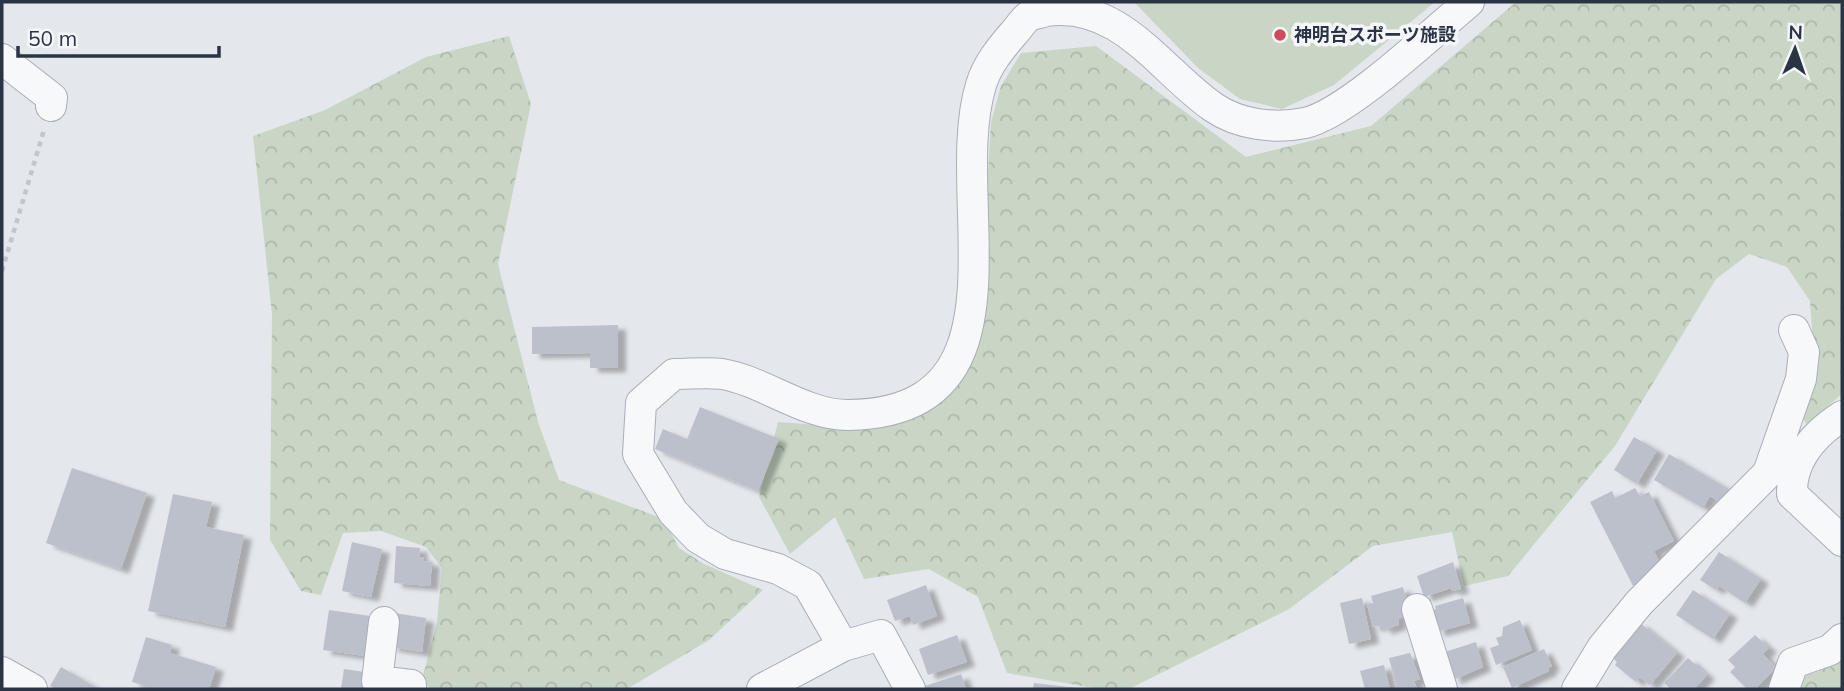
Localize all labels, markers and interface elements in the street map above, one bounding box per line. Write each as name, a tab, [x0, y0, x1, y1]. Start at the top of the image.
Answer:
scale bar	[18, 14, 219, 58]
north arrow	[1760, 14, 1830, 84]
text: N	[1788, 20, 1803, 44]
place label: 神明台スポーツ施設	[1294, 23, 1456, 46]
text: 50 m	[28, 25, 77, 51]
marker: 神明台スポーツ施設	[1272, 27, 1288, 43]

